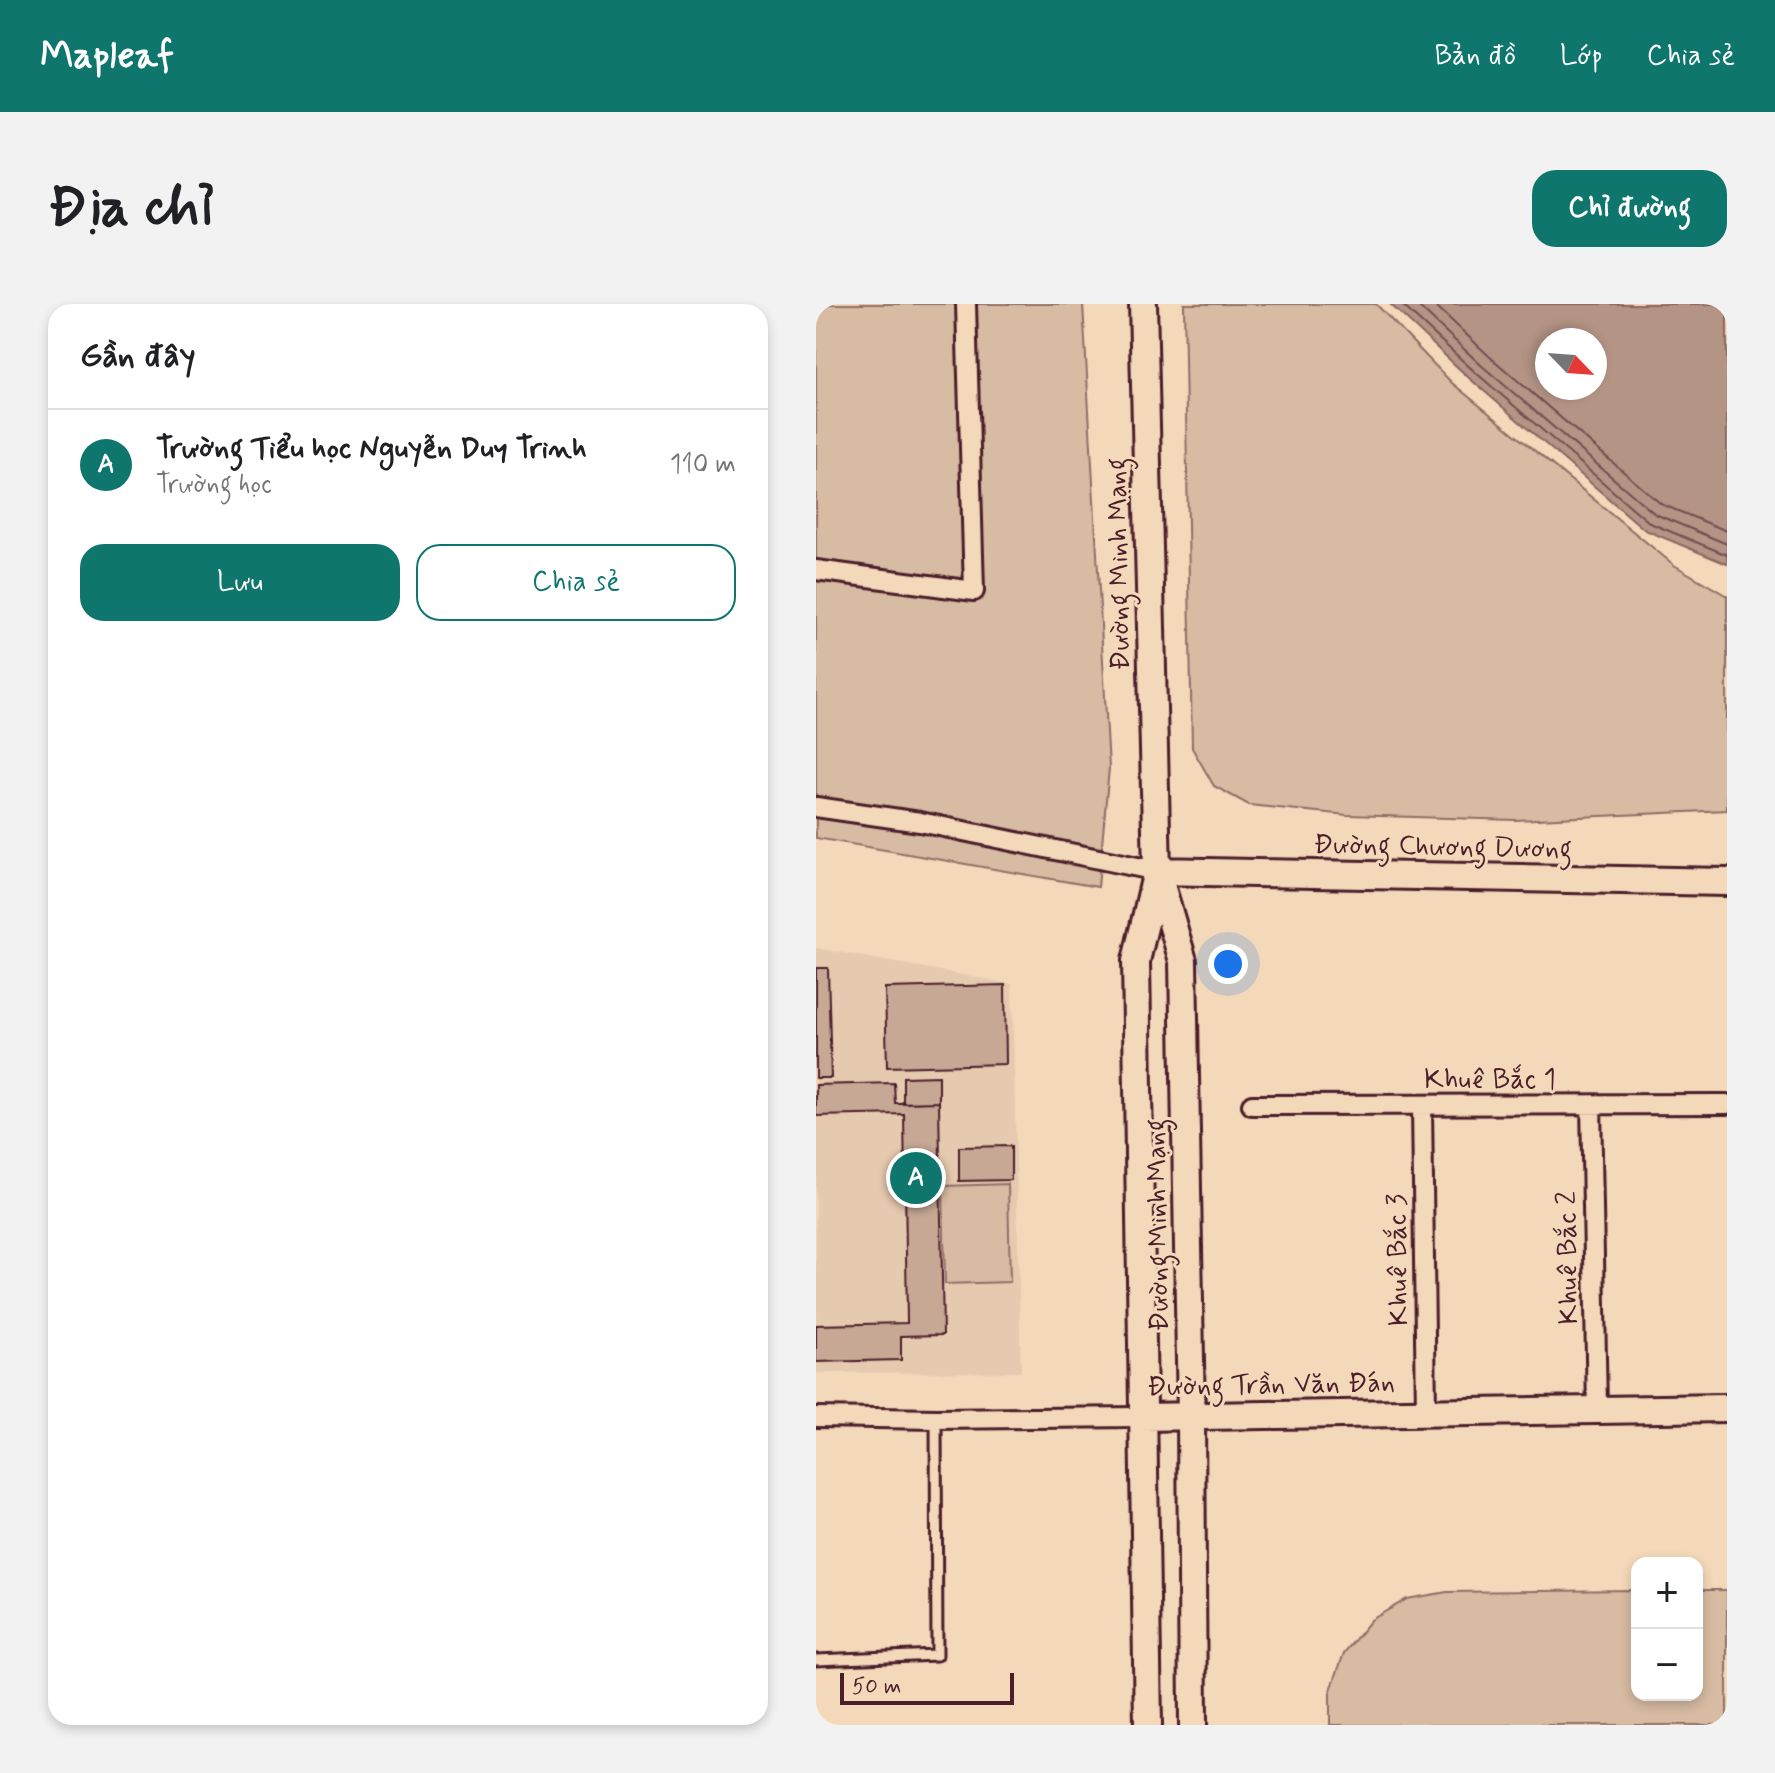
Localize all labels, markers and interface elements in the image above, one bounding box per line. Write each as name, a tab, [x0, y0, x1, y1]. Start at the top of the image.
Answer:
text: Mapleaf	[40, 32, 174, 81]
text: Bản đồ	[1434, 38, 1516, 75]
text: Lớp	[1560, 38, 1603, 75]
text: Chia sẻ	[1647, 38, 1735, 75]
button: Chỉ đường	[1532, 170, 1727, 247]
text: Địa chỉ	[48, 172, 215, 245]
north arrow	[1535, 328, 1607, 400]
text: Gần đây	[80, 334, 196, 379]
text: Trường Tiểu học Nguyễn Duy Trinh	[156, 429, 587, 468]
text: A	[97, 448, 115, 482]
text: 110 m	[670, 448, 736, 482]
street label: Đường Minh Mạng	[1099, 457, 1143, 671]
text: Trường học	[156, 468, 272, 502]
button: Lưu	[80, 544, 400, 621]
button: Chia sẻ	[416, 544, 736, 621]
street label: Đường Chương Dương	[1313, 827, 1573, 871]
your location	[1208, 944, 1248, 984]
street label: Khuê Bắc 1	[1424, 1062, 1556, 1099]
street label: Đường Minh Mạng	[1138, 1118, 1182, 1332]
pin: A	[890, 1148, 942, 1208]
street label: Khuê Bắc 2	[1549, 1191, 1588, 1325]
street label: Khuê Bắc 3	[1379, 1193, 1418, 1326]
street label: Đường Trần Văn Đán	[1147, 1365, 1395, 1409]
map controls	[1631, 1557, 1703, 1701]
button: +	[1631, 1557, 1703, 1629]
button: −	[1631, 1629, 1703, 1701]
scale bar	[840, 1669, 1014, 1705]
text: 50 m	[852, 1673, 901, 1701]

